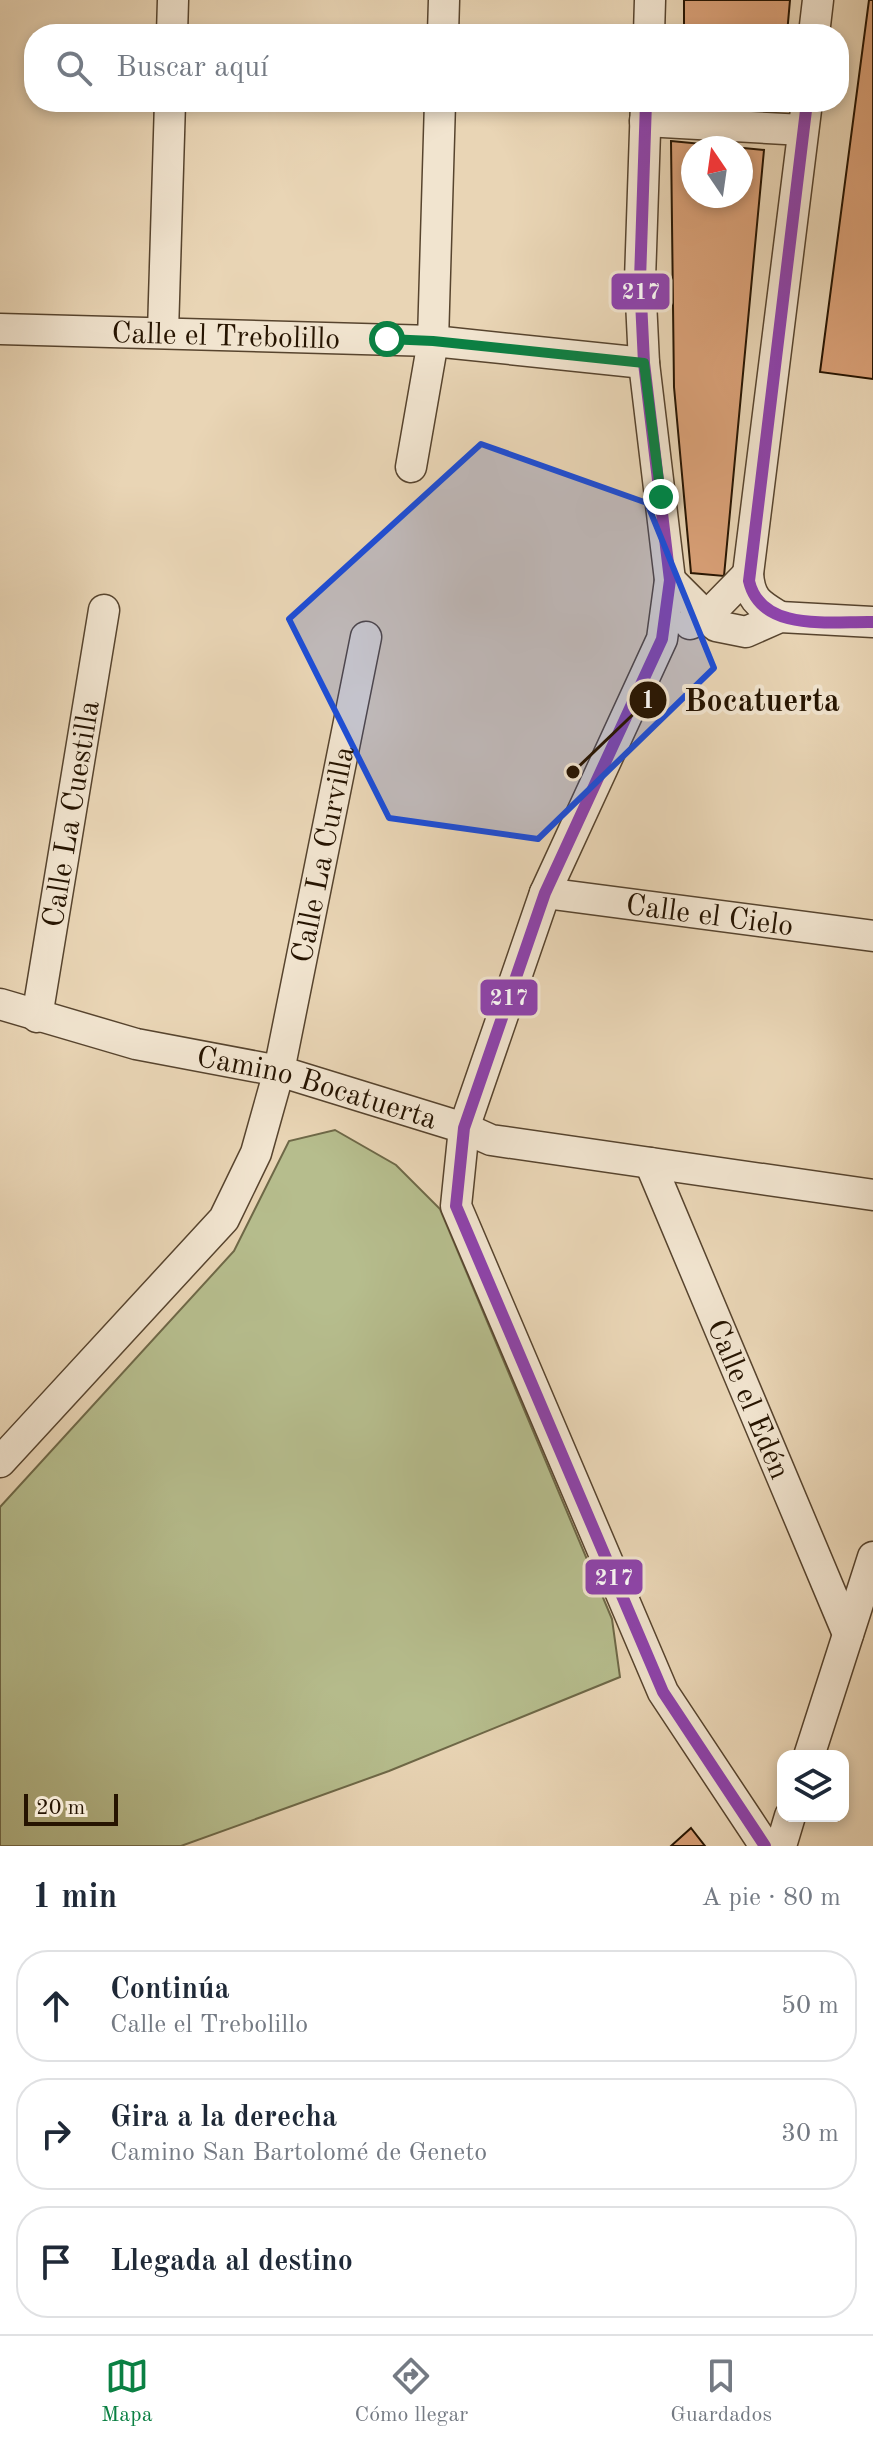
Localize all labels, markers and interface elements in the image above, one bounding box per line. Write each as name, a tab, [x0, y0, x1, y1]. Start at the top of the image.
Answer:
search box	[24, 24, 849, 112]
icon: search	[52, 46, 96, 90]
text: Buscar aquí	[116, 53, 268, 83]
north arrow	[681, 136, 753, 208]
line badge: 217	[610, 272, 671, 311]
text: 217	[622, 282, 660, 304]
street label: Calle el Trebolillo	[111, 319, 341, 355]
route start	[369, 321, 405, 357]
route end	[643, 479, 679, 515]
callout: Bocatuerta	[628, 672, 857, 728]
text: Bocatuerta	[684, 687, 840, 719]
text: 1	[641, 690, 655, 714]
street label: Calle La Cuestilla	[39, 698, 106, 930]
street label: Calle La Curvilla	[288, 744, 361, 966]
street label: Calle el Cielo	[624, 891, 795, 942]
line badge: 217	[479, 978, 539, 1017]
text: 217	[490, 988, 528, 1010]
street label: Camino Bocatuerta	[194, 1043, 440, 1136]
street label: Calle el Edén	[701, 1316, 794, 1484]
line badge: 217	[584, 1558, 644, 1596]
text: 217	[595, 1568, 633, 1590]
map controls	[777, 1750, 849, 1822]
button: layers	[777, 1750, 849, 1822]
scale bar	[24, 1790, 118, 1826]
text: 20 m	[36, 1797, 85, 1819]
text: 1 min	[32, 1881, 117, 1915]
text: A pie · 80 m	[701, 1885, 841, 1911]
text: Continúa	[110, 1975, 230, 2005]
icon: ahead	[34, 1984, 78, 2028]
text: 50 m	[781, 1993, 839, 2019]
text: Calle el Trebolillo	[110, 2012, 308, 2038]
text: Gira a la derecha	[110, 2103, 337, 2133]
icon: right	[34, 2112, 78, 2156]
text: 30 m	[781, 2121, 839, 2147]
text: Camino San Bartolomé de Geneto	[110, 2140, 487, 2166]
icon: arrive	[34, 2240, 78, 2284]
text: Llegada al destino	[110, 2247, 353, 2277]
tab: Mapa	[101, 2354, 153, 2429]
tab: Cómo llegar	[354, 2354, 468, 2429]
tab: Guardados	[670, 2354, 772, 2429]

